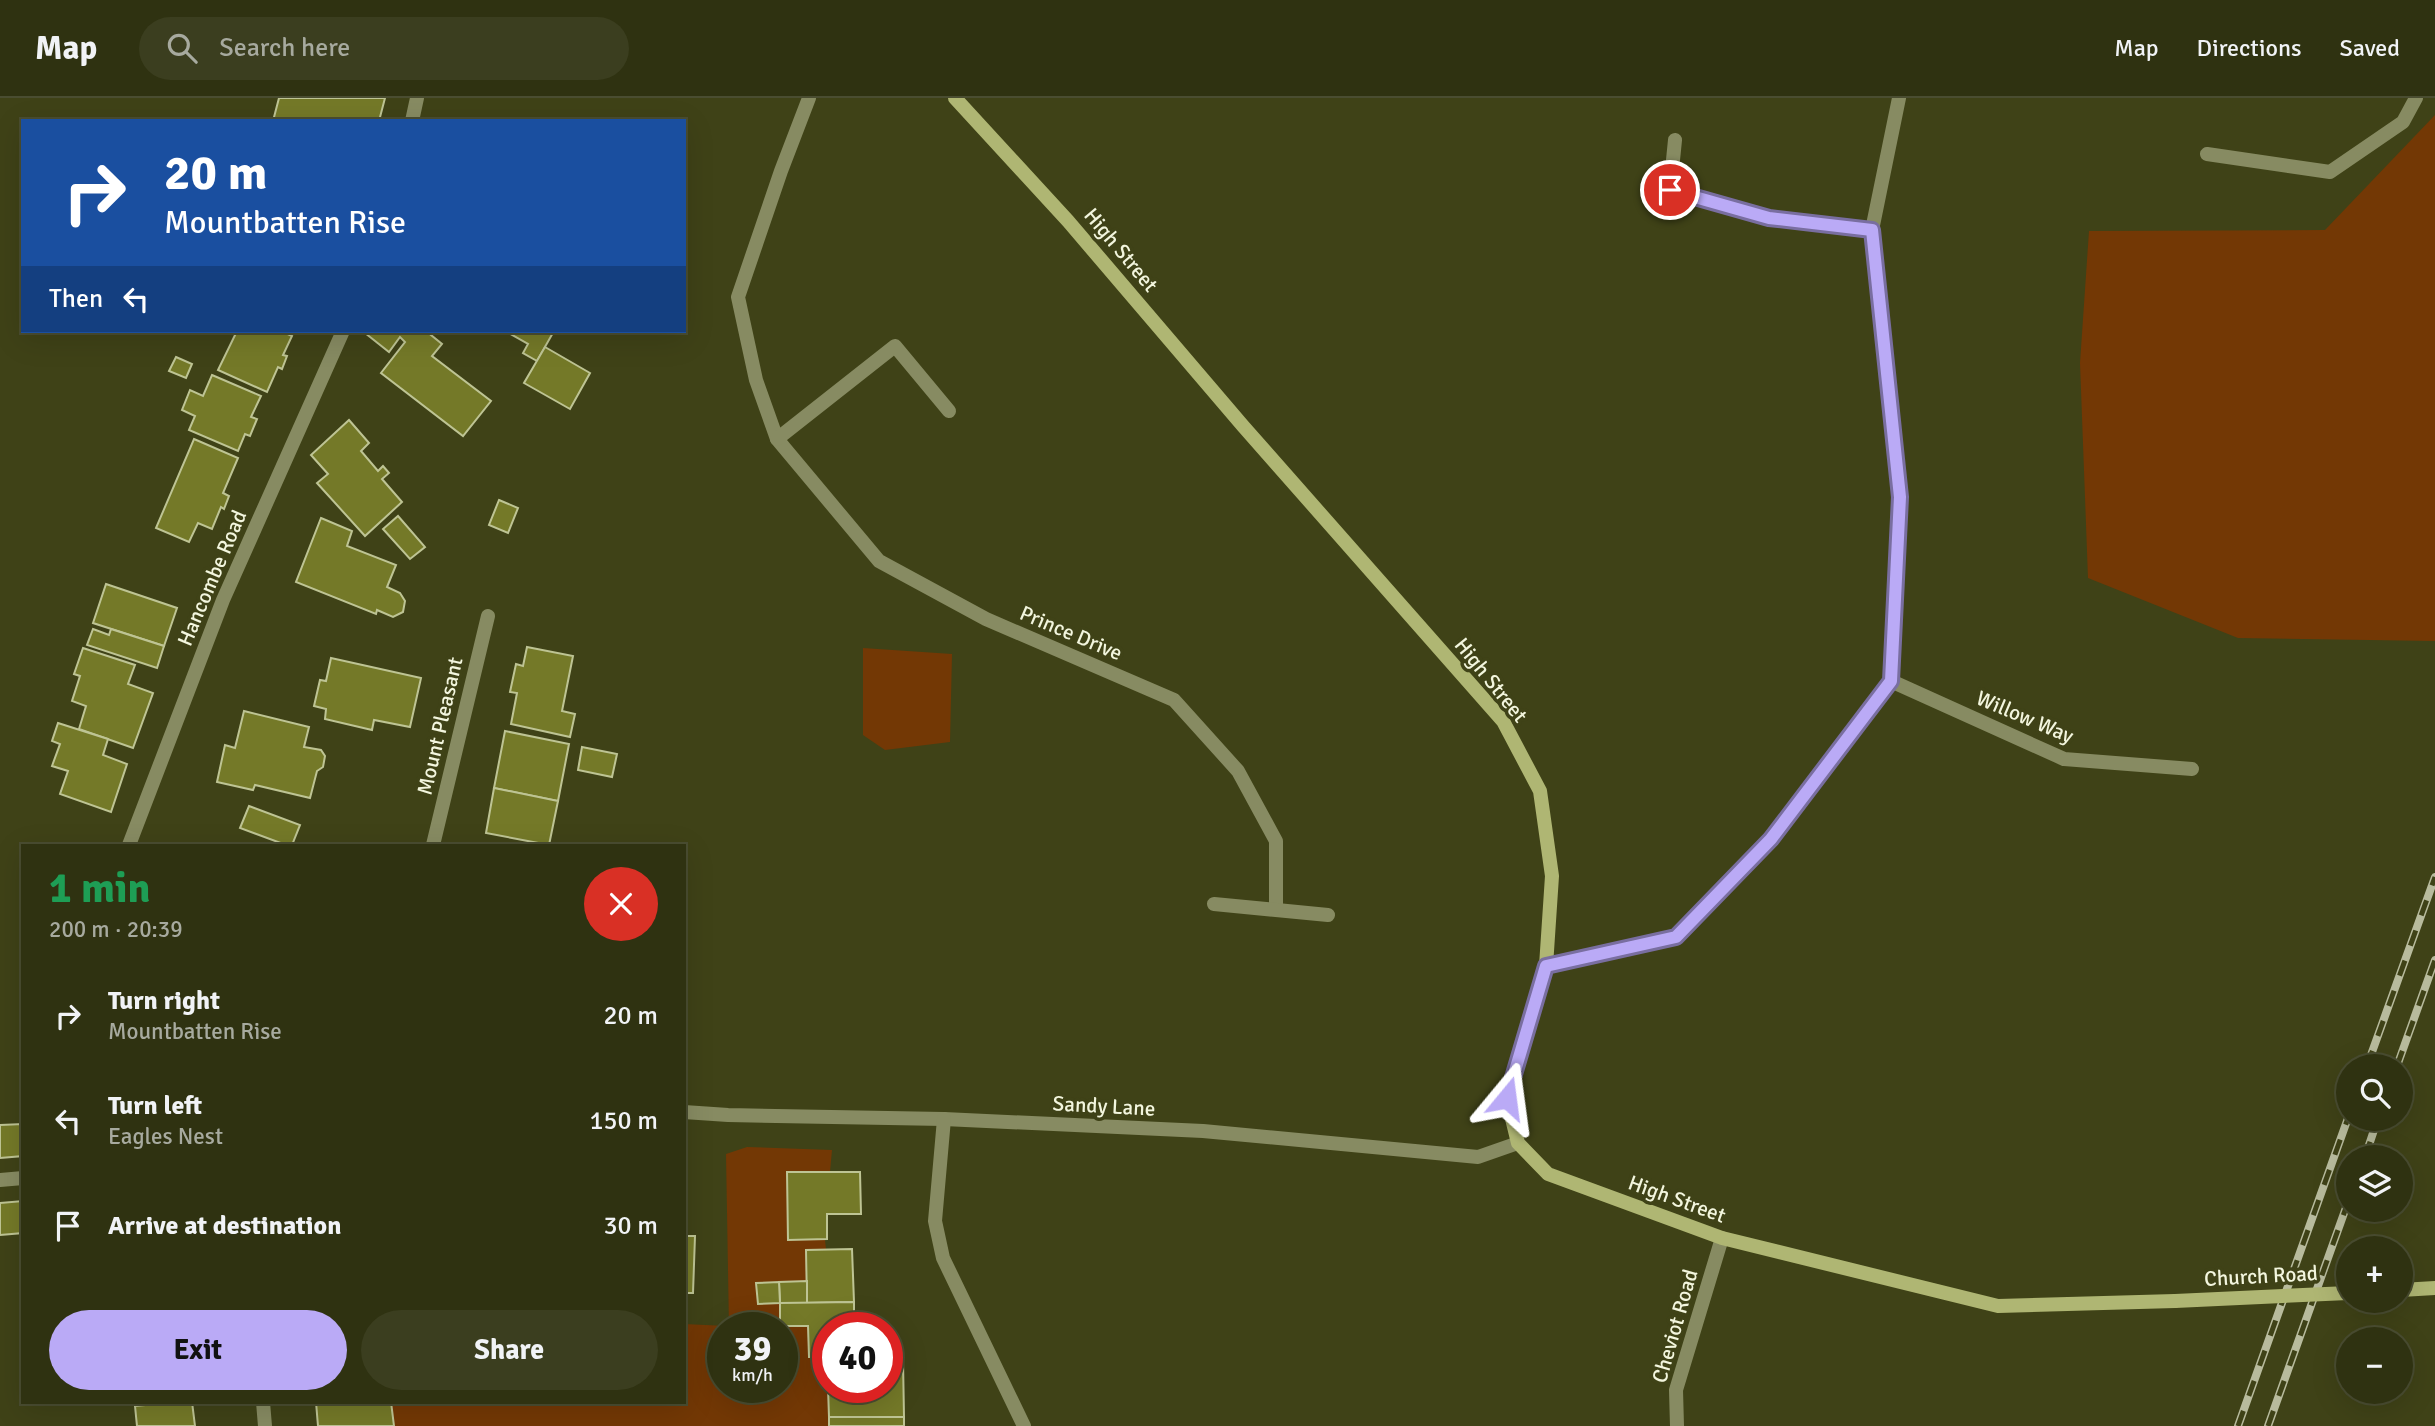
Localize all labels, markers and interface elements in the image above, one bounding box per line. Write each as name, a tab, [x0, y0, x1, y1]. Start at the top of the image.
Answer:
search box	[139, 17, 629, 80]
text: Map	[35, 28, 97, 69]
icon: search	[163, 29, 201, 67]
text: Search here	[219, 32, 350, 64]
text: Map	[2114, 33, 2159, 63]
text: Directions	[2197, 33, 2302, 63]
text: Saved	[2340, 33, 2400, 63]
text: 20 m	[164, 143, 267, 203]
icon: right	[49, 147, 140, 238]
pin	[1640, 160, 1700, 220]
icon: arrive	[1651, 171, 1689, 209]
text: Mountbatten Rise	[164, 203, 406, 242]
street label: High Street	[1078, 203, 1164, 297]
icon: left	[117, 280, 155, 318]
text: Then	[49, 283, 103, 315]
street label: Hancombe Road	[172, 506, 252, 650]
street label: Prince Drive	[1016, 600, 1126, 666]
street label: High Street	[1449, 632, 1533, 728]
street label: Mount Pleasant	[412, 655, 468, 797]
street label: Willow Way	[1972, 685, 2078, 749]
text: 1 min	[49, 863, 150, 914]
button: close	[584, 867, 658, 941]
text: 200 m · 20:39	[49, 915, 183, 944]
text: Turn right	[108, 985, 220, 1017]
icon: right	[49, 997, 87, 1035]
text: 20 m	[603, 1000, 658, 1032]
text: Mountbatten Rise	[108, 1017, 282, 1046]
map controls	[2336, 1054, 2413, 1404]
button: search	[2336, 1054, 2413, 1131]
position arrow	[1470, 1061, 1544, 1135]
text: Turn left	[108, 1090, 202, 1122]
street label: Sandy Lane	[1052, 1090, 1156, 1122]
icon: left	[49, 1102, 87, 1140]
text: 150 m	[589, 1105, 658, 1137]
text: Eagles Nest	[108, 1122, 223, 1151]
button: layers	[2336, 1145, 2413, 1222]
street label: High Street	[1625, 1169, 1729, 1229]
icon: arrive	[49, 1207, 87, 1245]
text: Arrive at destination	[108, 1210, 341, 1242]
text: 30 m	[603, 1210, 658, 1242]
button: +	[2336, 1236, 2413, 1313]
street label: Church Road	[2203, 1260, 2319, 1292]
street label: Cheviot Road	[1646, 1266, 1704, 1386]
button: Exit	[49, 1310, 347, 1390]
button: Share	[361, 1310, 658, 1390]
speed limit sign: 40	[812, 1312, 903, 1403]
text: 39	[734, 1327, 771, 1370]
button: −	[2336, 1327, 2413, 1404]
text: km/h	[732, 1364, 773, 1386]

